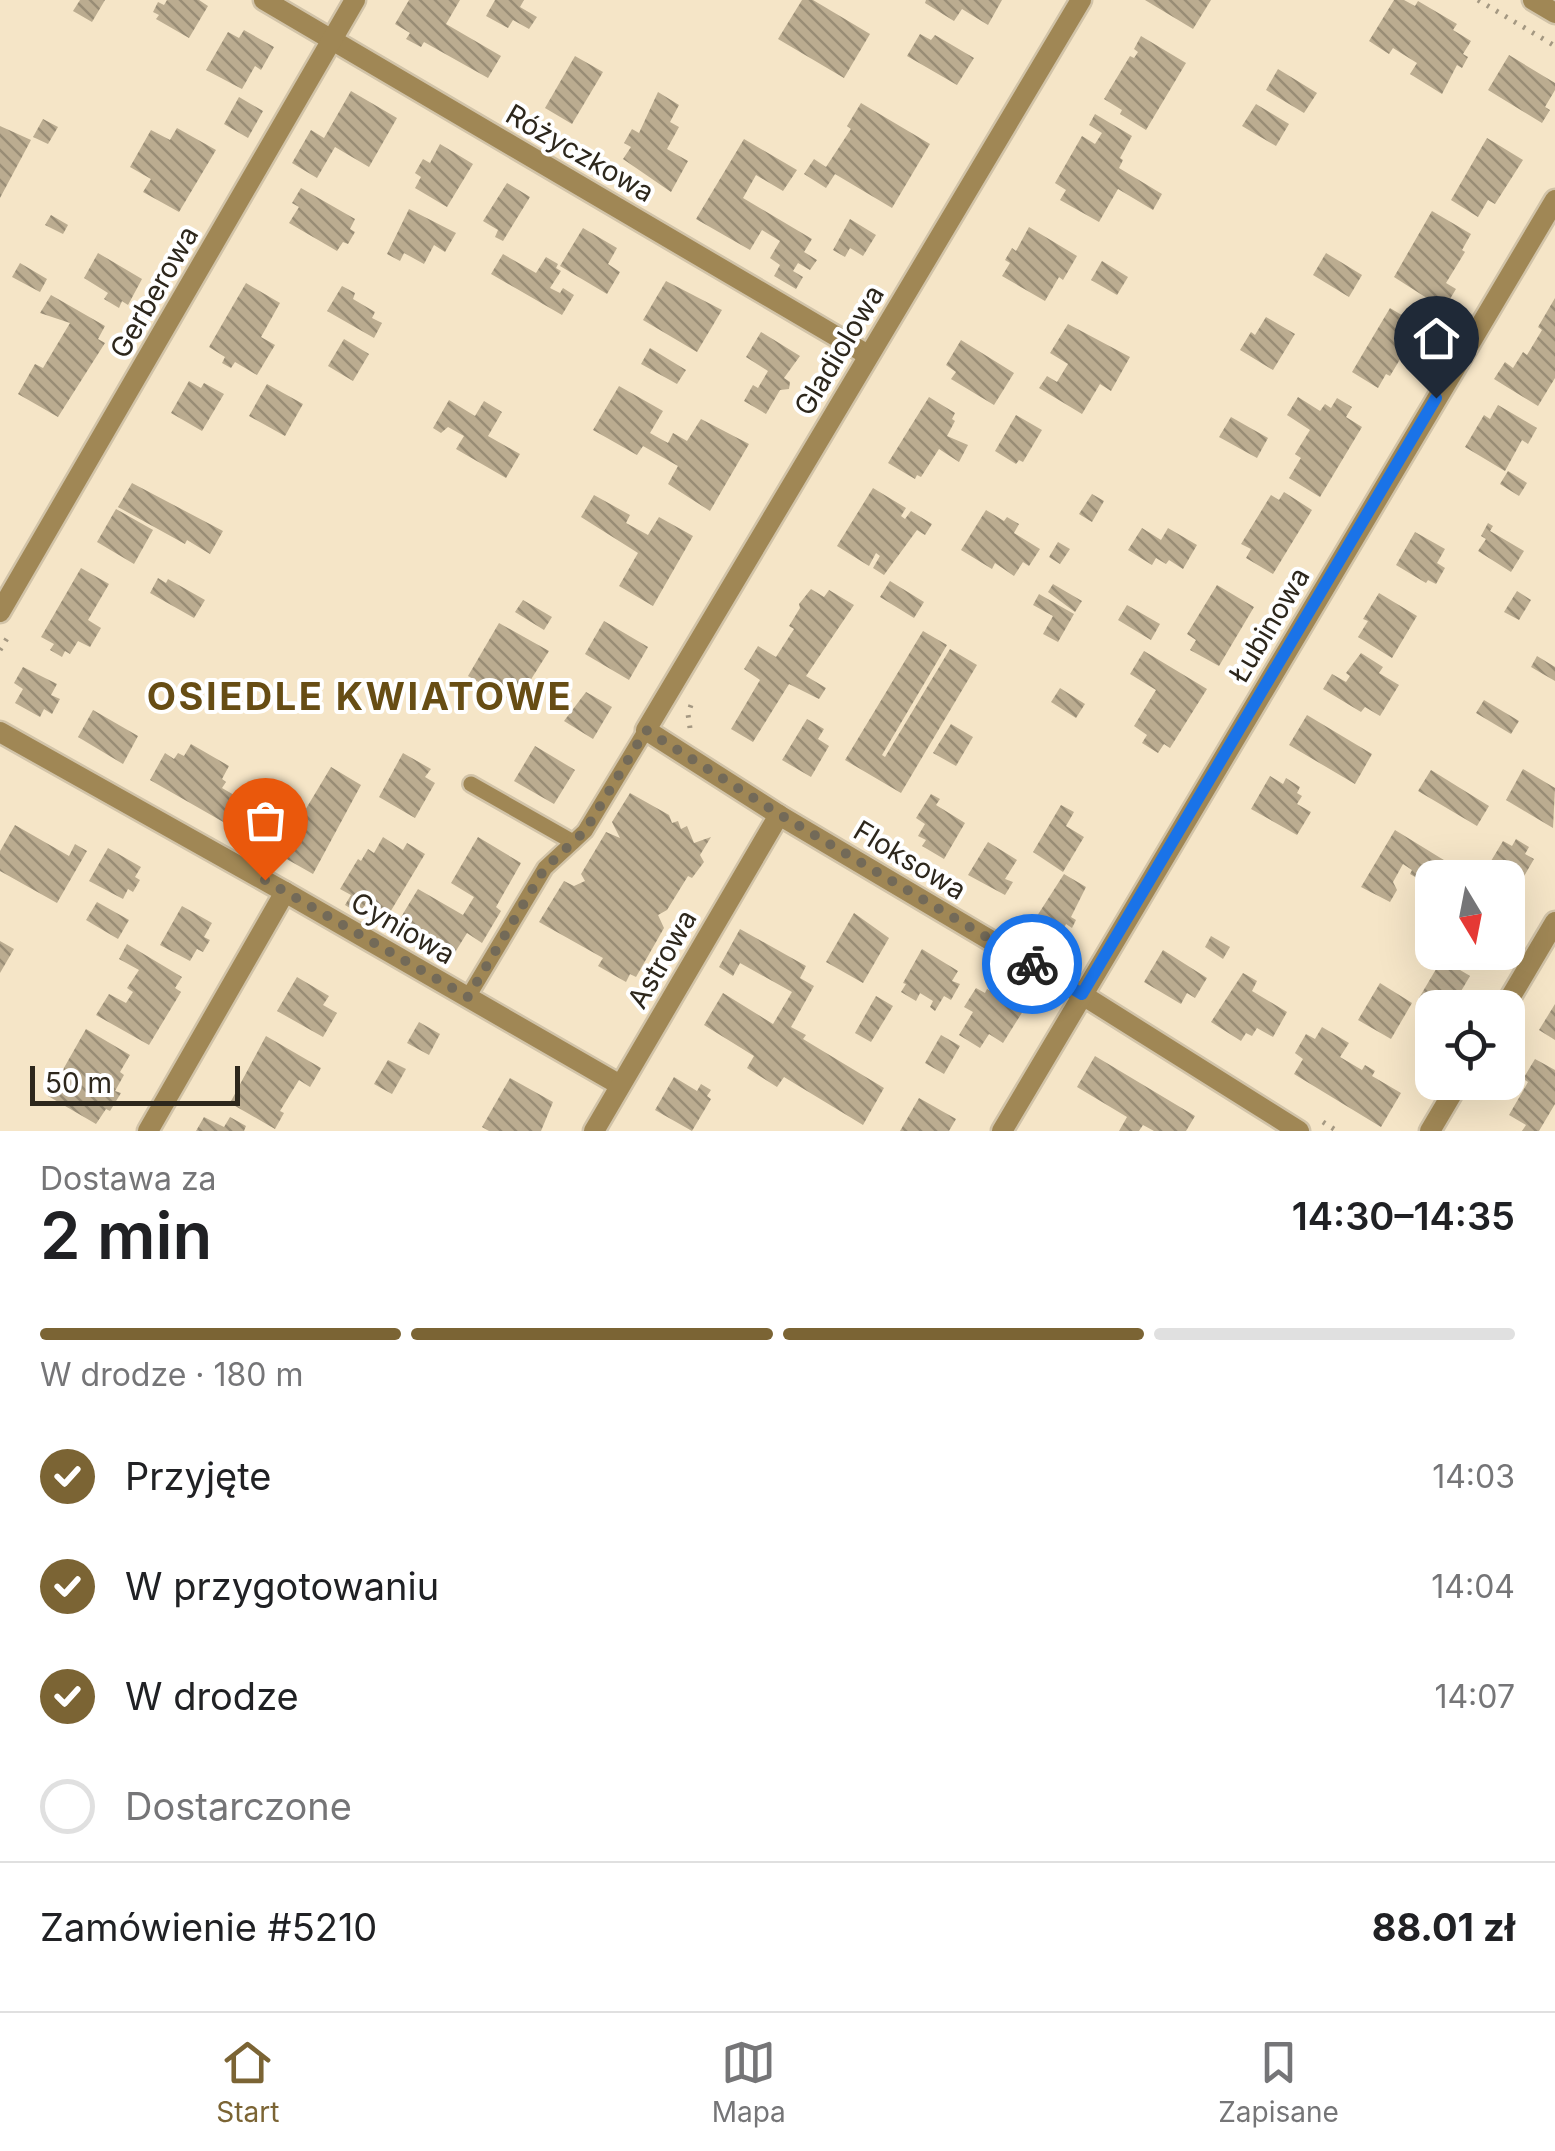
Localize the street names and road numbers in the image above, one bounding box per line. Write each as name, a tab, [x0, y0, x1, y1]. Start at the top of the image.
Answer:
street label: Różyczkowa	[500, 97, 660, 209]
street label: Gerberowa	[103, 220, 205, 364]
street label: Gladiolowa	[787, 279, 891, 421]
street label: Łubinowa	[1221, 561, 1317, 689]
street label: Floksowa	[848, 813, 972, 907]
street label: Cyniowa	[345, 885, 461, 971]
street label: Astrowa	[620, 904, 704, 1014]

